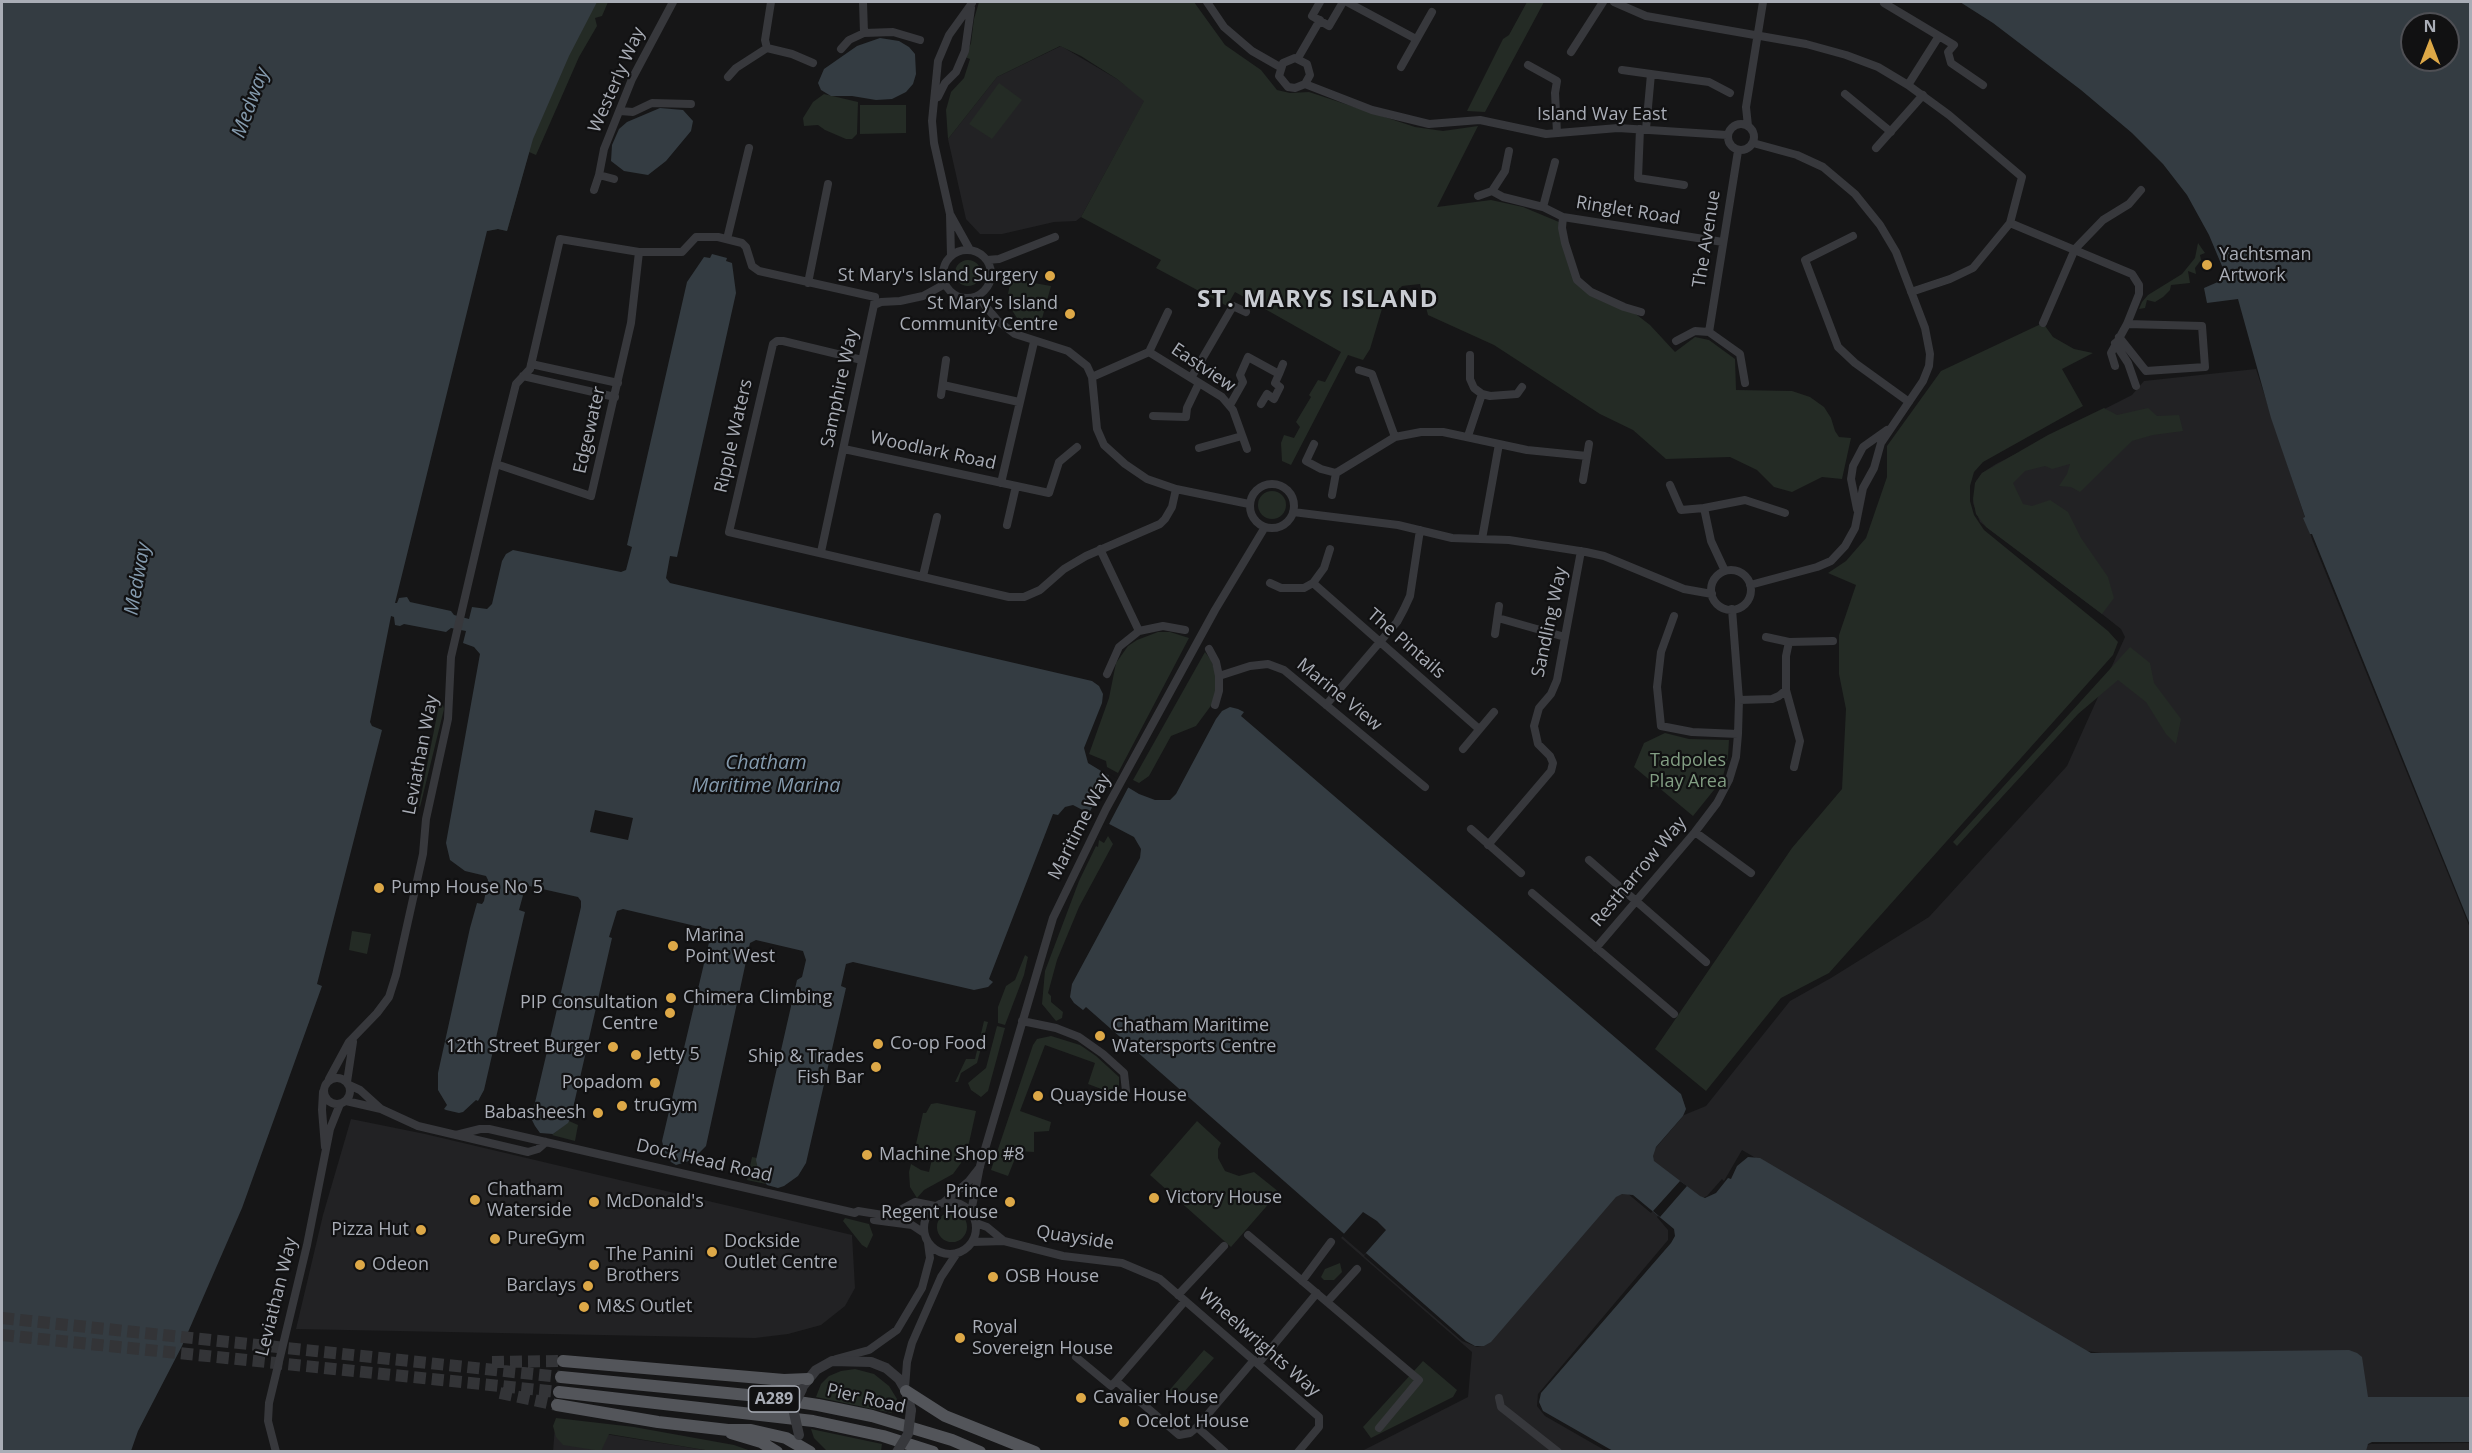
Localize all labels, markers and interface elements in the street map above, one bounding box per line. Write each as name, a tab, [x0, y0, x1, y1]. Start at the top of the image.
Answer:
north arrow	[2400, 12, 2460, 72]
text: N	[2423, 15, 2437, 37]
street label: Westerly Way	[584, 24, 650, 136]
water label: Medway	[227, 65, 275, 141]
street label: Island Way East	[1537, 104, 1667, 126]
street label: The Avenue	[1689, 189, 1725, 289]
street label: Ringlet Road	[1574, 192, 1682, 230]
place label: Yachtsman Artwork	[2219, 244, 2311, 286]
marker: Yachtsman Artwork	[2200, 258, 2214, 272]
place label: St Mary's Island Surgery	[838, 265, 1038, 287]
marker: St Mary's Island Surgery	[1043, 269, 1057, 283]
district label: ST. MARYS ISLAND	[1197, 286, 1439, 314]
place label: St Mary's Island Community Centre	[899, 293, 1058, 336]
marker: St Mary's Island Community Centre	[1063, 307, 1077, 321]
street label: Samphire Way	[817, 327, 863, 449]
street label: Eastview	[1167, 339, 1239, 397]
street label: Ripple Waters	[710, 377, 758, 495]
street label: Edgewater	[569, 384, 611, 476]
street label: Woodlark Road	[868, 427, 998, 475]
water label: Medway	[120, 541, 156, 617]
street label: Sandling Way	[1528, 565, 1572, 679]
street label: The Pintails	[1363, 604, 1449, 684]
street label: Marine View	[1292, 654, 1386, 736]
street label: Leviathan Way	[399, 693, 443, 817]
park label: Tadpoles Play Area	[1649, 750, 1727, 792]
water label: Chatham Maritime Marina	[691, 751, 841, 798]
street label: Maritime Way	[1044, 770, 1116, 884]
street label: Restharrow Way	[1587, 813, 1691, 931]
place label: Pump House No 5	[391, 877, 543, 899]
marker: Pump House No 5	[372, 881, 386, 895]
place label: Marina Point West	[685, 925, 775, 968]
marker: Marina Point West	[666, 939, 680, 953]
place label: Chimera Climbing	[683, 987, 832, 1009]
marker: Chimera Climbing	[664, 991, 678, 1005]
place label: PIP Consultation Centre	[520, 992, 658, 1034]
marker: PIP Consultation Centre	[663, 1006, 677, 1020]
place label: Chatham Maritime Watersports Centre	[1112, 1015, 1276, 1058]
marker: Chatham Maritime Watersports Centre	[1093, 1029, 1107, 1043]
place label: Co-op Food	[890, 1033, 986, 1055]
place label: 12th Street Burger	[446, 1036, 601, 1058]
marker: Co-op Food	[871, 1037, 885, 1051]
marker: 12th Street Burger	[606, 1040, 620, 1054]
place label: Jetty 5	[648, 1044, 700, 1066]
place label: Ship & Trades Fish Bar	[748, 1046, 864, 1088]
marker: Jetty 5	[629, 1048, 643, 1062]
marker: Ship & Trades Fish Bar	[869, 1060, 883, 1074]
place label: Popadom	[562, 1072, 643, 1094]
marker: Popadom	[648, 1076, 662, 1090]
place label: Quayside House	[1050, 1085, 1187, 1107]
marker: Quayside House	[1031, 1089, 1045, 1103]
place label: truGym	[634, 1095, 698, 1117]
marker: truGym	[615, 1099, 629, 1113]
place label: Babasheesh	[484, 1102, 586, 1124]
marker: Babasheesh	[591, 1106, 605, 1120]
street label: Dock Head Road	[634, 1135, 774, 1187]
place label: Machine Shop #8	[879, 1144, 1025, 1166]
marker: Machine Shop #8	[860, 1148, 874, 1162]
place label: Chatham Waterside	[487, 1179, 572, 1222]
place label: Prince Regent House	[881, 1181, 998, 1224]
place label: Victory House	[1166, 1187, 1282, 1209]
place label: McDonald's	[606, 1191, 704, 1213]
marker: Victory House	[1147, 1191, 1161, 1205]
marker: Chatham Waterside	[468, 1193, 482, 1207]
marker: McDonald's	[587, 1195, 601, 1209]
marker: Prince Regent House	[1003, 1195, 1017, 1209]
place label: Pizza Hut	[331, 1219, 409, 1241]
street label: Quayside	[1035, 1221, 1115, 1255]
marker: Pizza Hut	[414, 1223, 428, 1237]
place label: PureGym	[507, 1228, 585, 1250]
place label: Dockside Outlet Centre	[724, 1231, 838, 1274]
marker: PureGym	[488, 1232, 502, 1246]
street label: Leviathan Way	[252, 1235, 302, 1359]
place label: The Panini Brothers	[606, 1244, 694, 1286]
marker: Dockside Outlet Centre	[705, 1245, 719, 1259]
place label: Odeon	[372, 1254, 429, 1276]
marker: Odeon	[353, 1258, 367, 1272]
marker: The Panini Brothers	[587, 1258, 601, 1272]
place label: OSB House	[1005, 1266, 1099, 1288]
marker: OSB House	[986, 1270, 1000, 1284]
place label: Barclays	[506, 1275, 576, 1297]
marker: Barclays	[581, 1279, 595, 1293]
street label: Wheelwrights Way	[1194, 1284, 1324, 1402]
place label: M&S Outlet	[596, 1296, 692, 1318]
marker: M&S Outlet	[577, 1300, 591, 1314]
place label: Royal Sovereign House	[972, 1317, 1113, 1360]
marker: Royal Sovereign House	[953, 1331, 967, 1345]
street label: Pier Road	[824, 1379, 908, 1419]
road number: A289	[748, 1386, 800, 1412]
place label: Cavalier House	[1093, 1387, 1218, 1409]
marker: Cavalier House	[1074, 1391, 1088, 1405]
place label: Ocelot House	[1136, 1411, 1249, 1433]
marker: Ocelot House	[1117, 1415, 1131, 1429]

